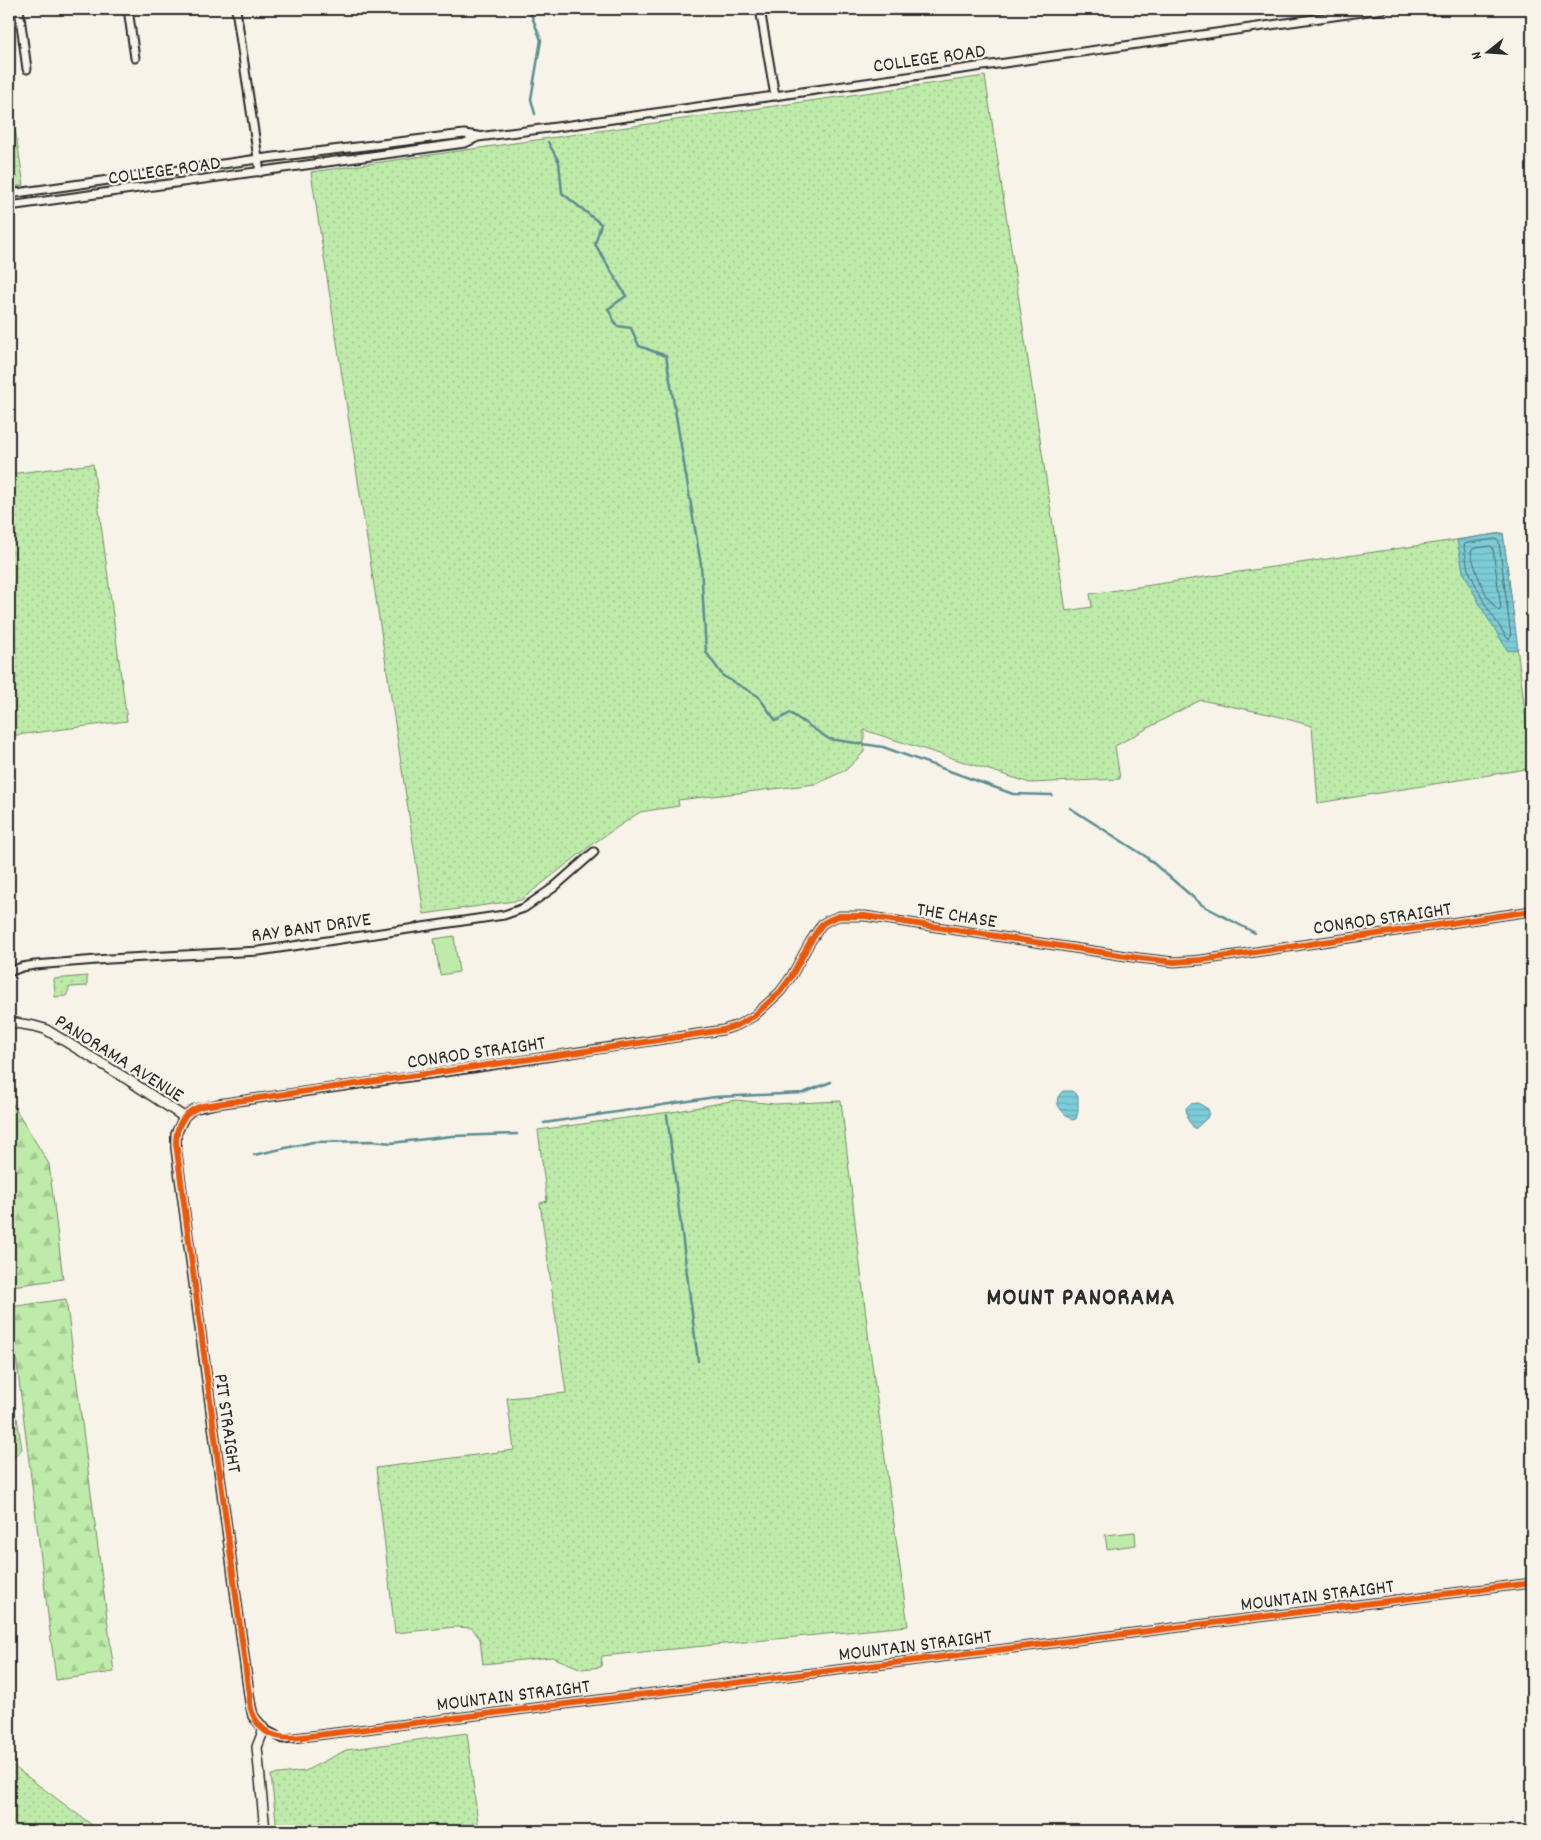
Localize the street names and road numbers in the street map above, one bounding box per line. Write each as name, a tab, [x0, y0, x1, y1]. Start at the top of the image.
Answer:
street label: COLLEGE ROAD	[872, 38, 987, 82]
street label: COLLEGE ROAD	[107, 150, 222, 194]
street label: CONROD STRAIGHT	[1311, 896, 1453, 944]
street label: THE CHASE	[914, 897, 999, 937]
street label: RAY BANT DRIVE	[250, 907, 373, 951]
street label: PANORAMA AVENUE	[48, 1009, 188, 1110]
street label: CONROD STRAIGHT	[405, 1030, 547, 1078]
street label: PIT STRAIGHT	[205, 1372, 247, 1475]
street label: MOUNTAIN STRAIGHT	[1239, 1574, 1396, 1620]
street label: MOUNTAIN STRAIGHT	[837, 1624, 994, 1670]
street label: MOUNTAIN STRAIGHT	[435, 1674, 592, 1720]

